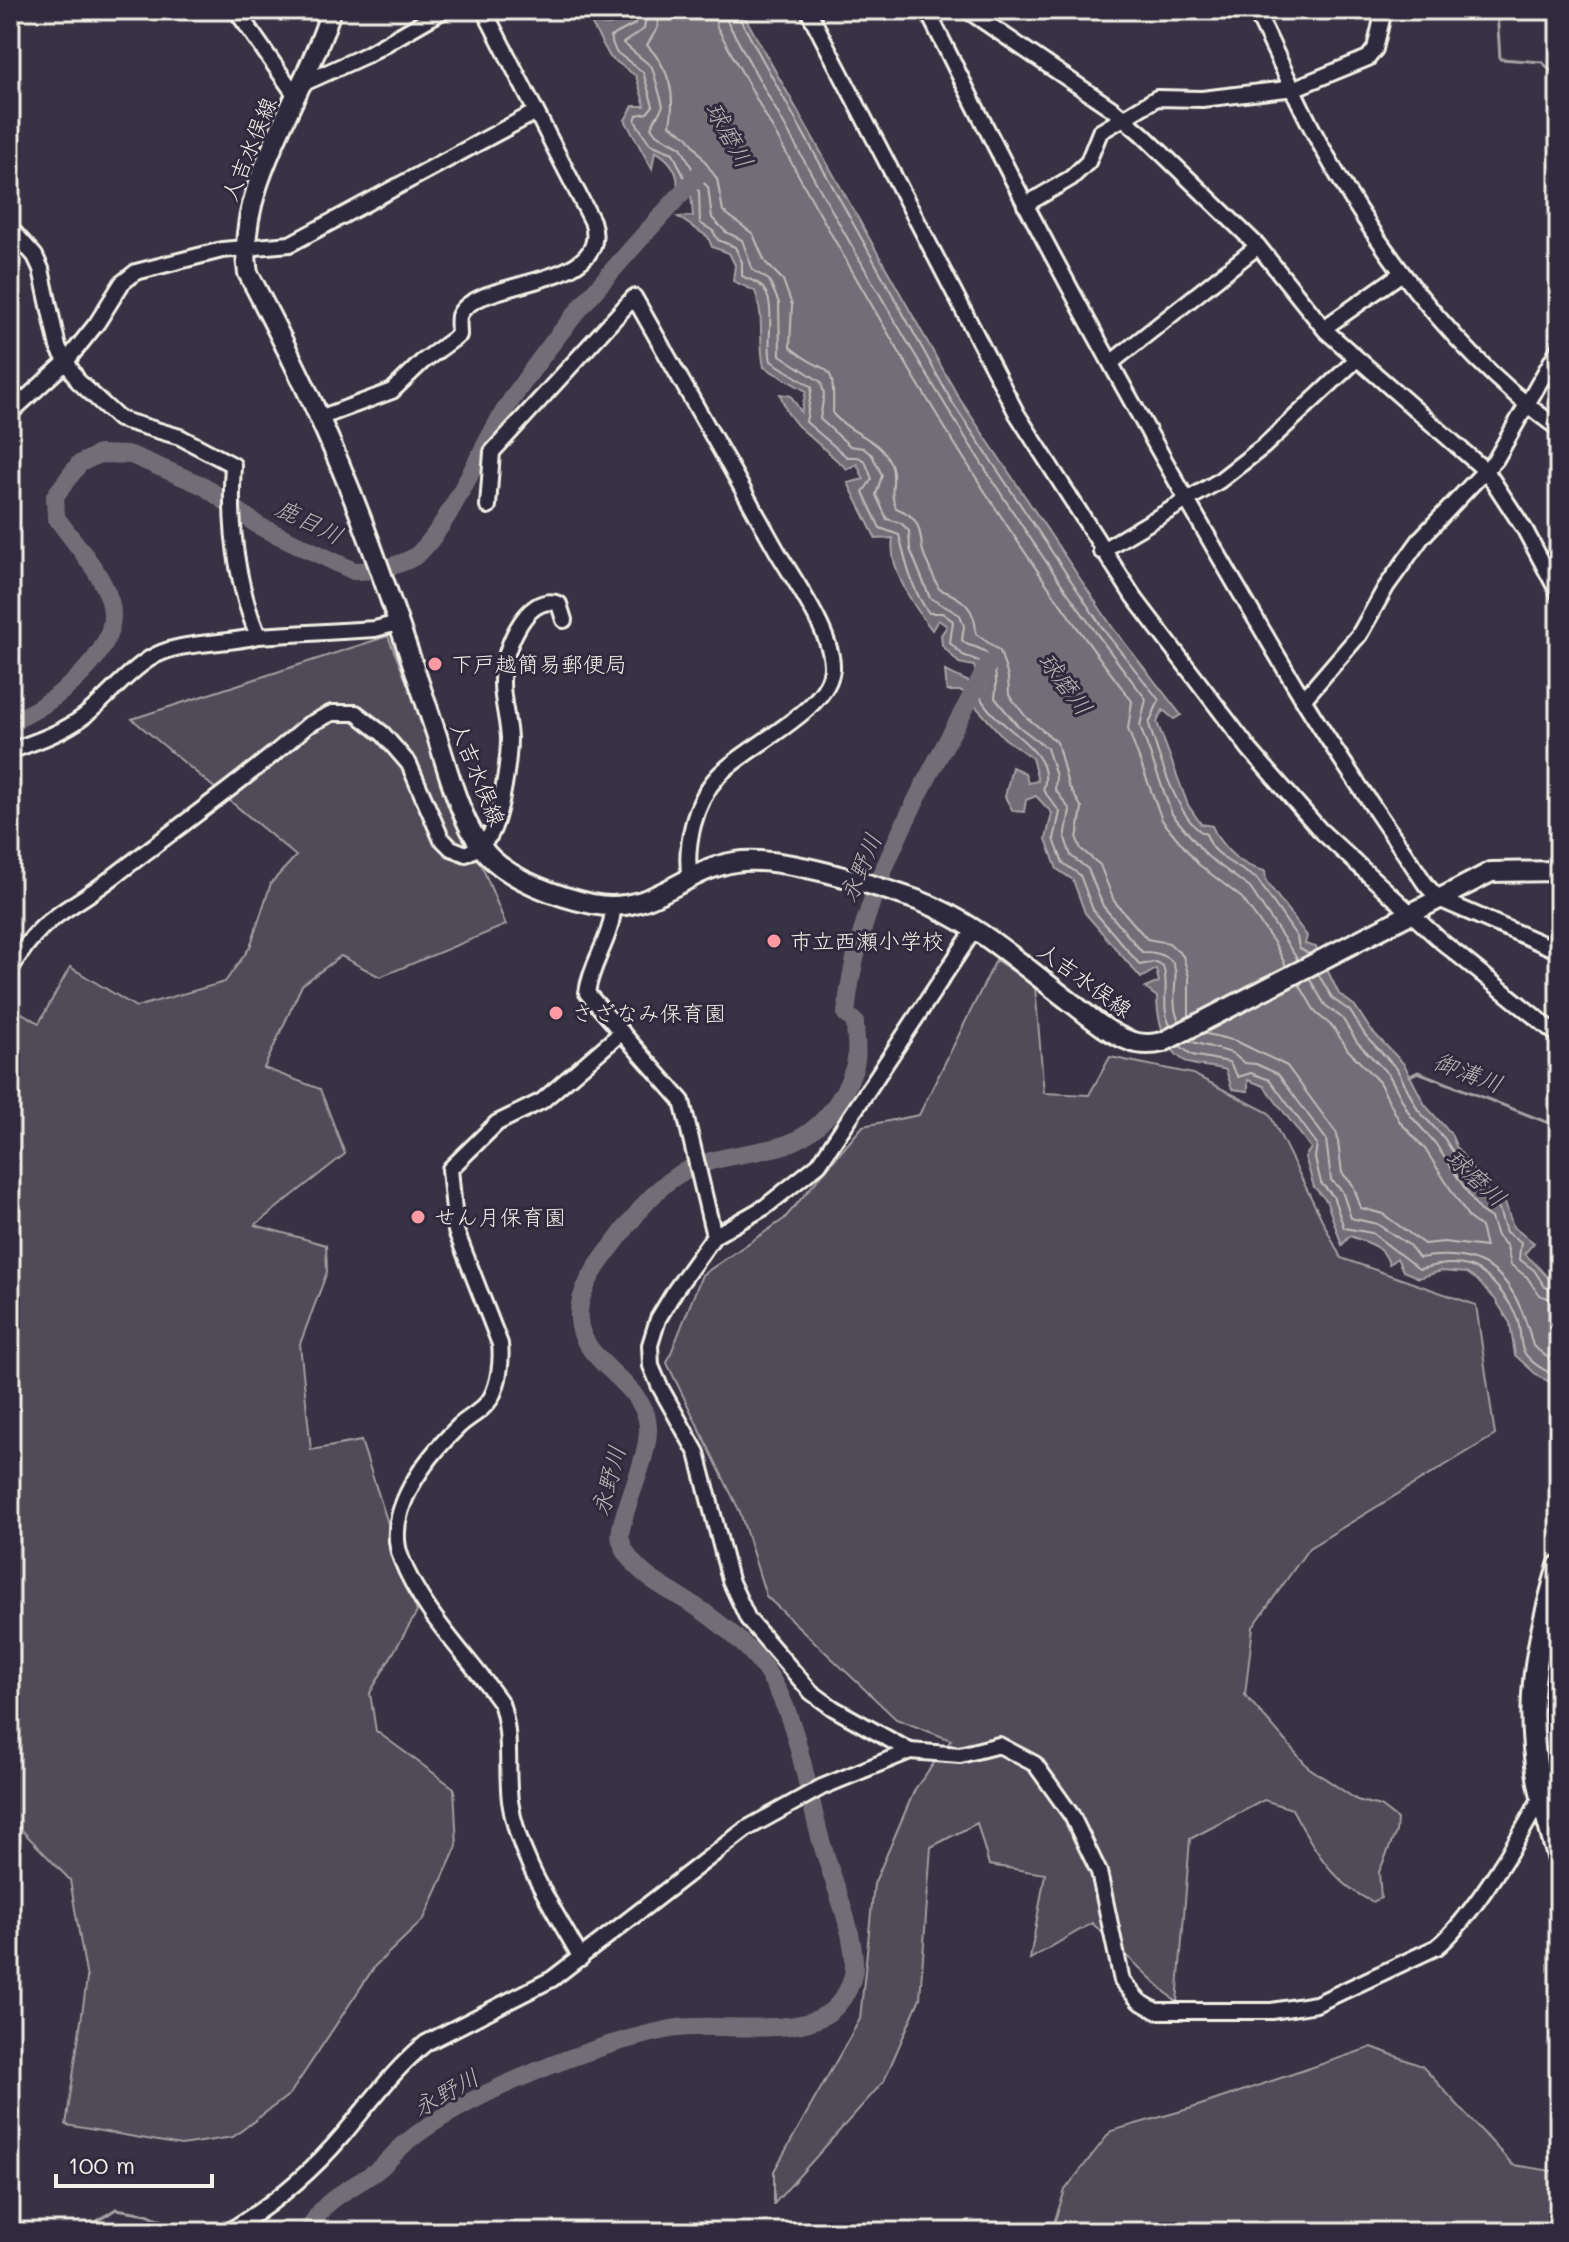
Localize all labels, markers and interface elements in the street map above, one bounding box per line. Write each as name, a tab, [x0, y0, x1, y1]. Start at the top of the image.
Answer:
street label: 人吉水俣線	[214, 92, 283, 205]
water label: 球磨川	[699, 95, 761, 173]
water label: 鹿目川	[271, 491, 349, 550]
water label: 球磨川	[1032, 645, 1100, 721]
place label: 下戸越簡易郵便局	[451, 649, 627, 678]
marker: 下戸越簡易郵便局	[426, 655, 444, 673]
street label: 人吉水俣線	[444, 717, 513, 830]
water label: 永野川	[831, 828, 888, 907]
place label: 市立西瀬小学校	[790, 926, 944, 955]
marker: 市立西瀬小学校	[765, 932, 783, 950]
street label: 人吉水俣線	[1032, 936, 1138, 1024]
place label: さざなみ保育園	[572, 998, 726, 1027]
marker: さざなみ保育園	[547, 1004, 565, 1022]
water label: 御溝川	[1429, 1044, 1508, 1099]
water label: 球磨川	[1440, 1141, 1514, 1213]
place label: せん月保育園	[434, 1202, 566, 1231]
marker: せん月保育園	[409, 1208, 427, 1226]
water label: 永野川	[583, 1442, 632, 1519]
water label: 永野川	[406, 2061, 484, 2123]
scale bar	[56, 2138, 212, 2188]
text: 100 m	[68, 2149, 135, 2180]

